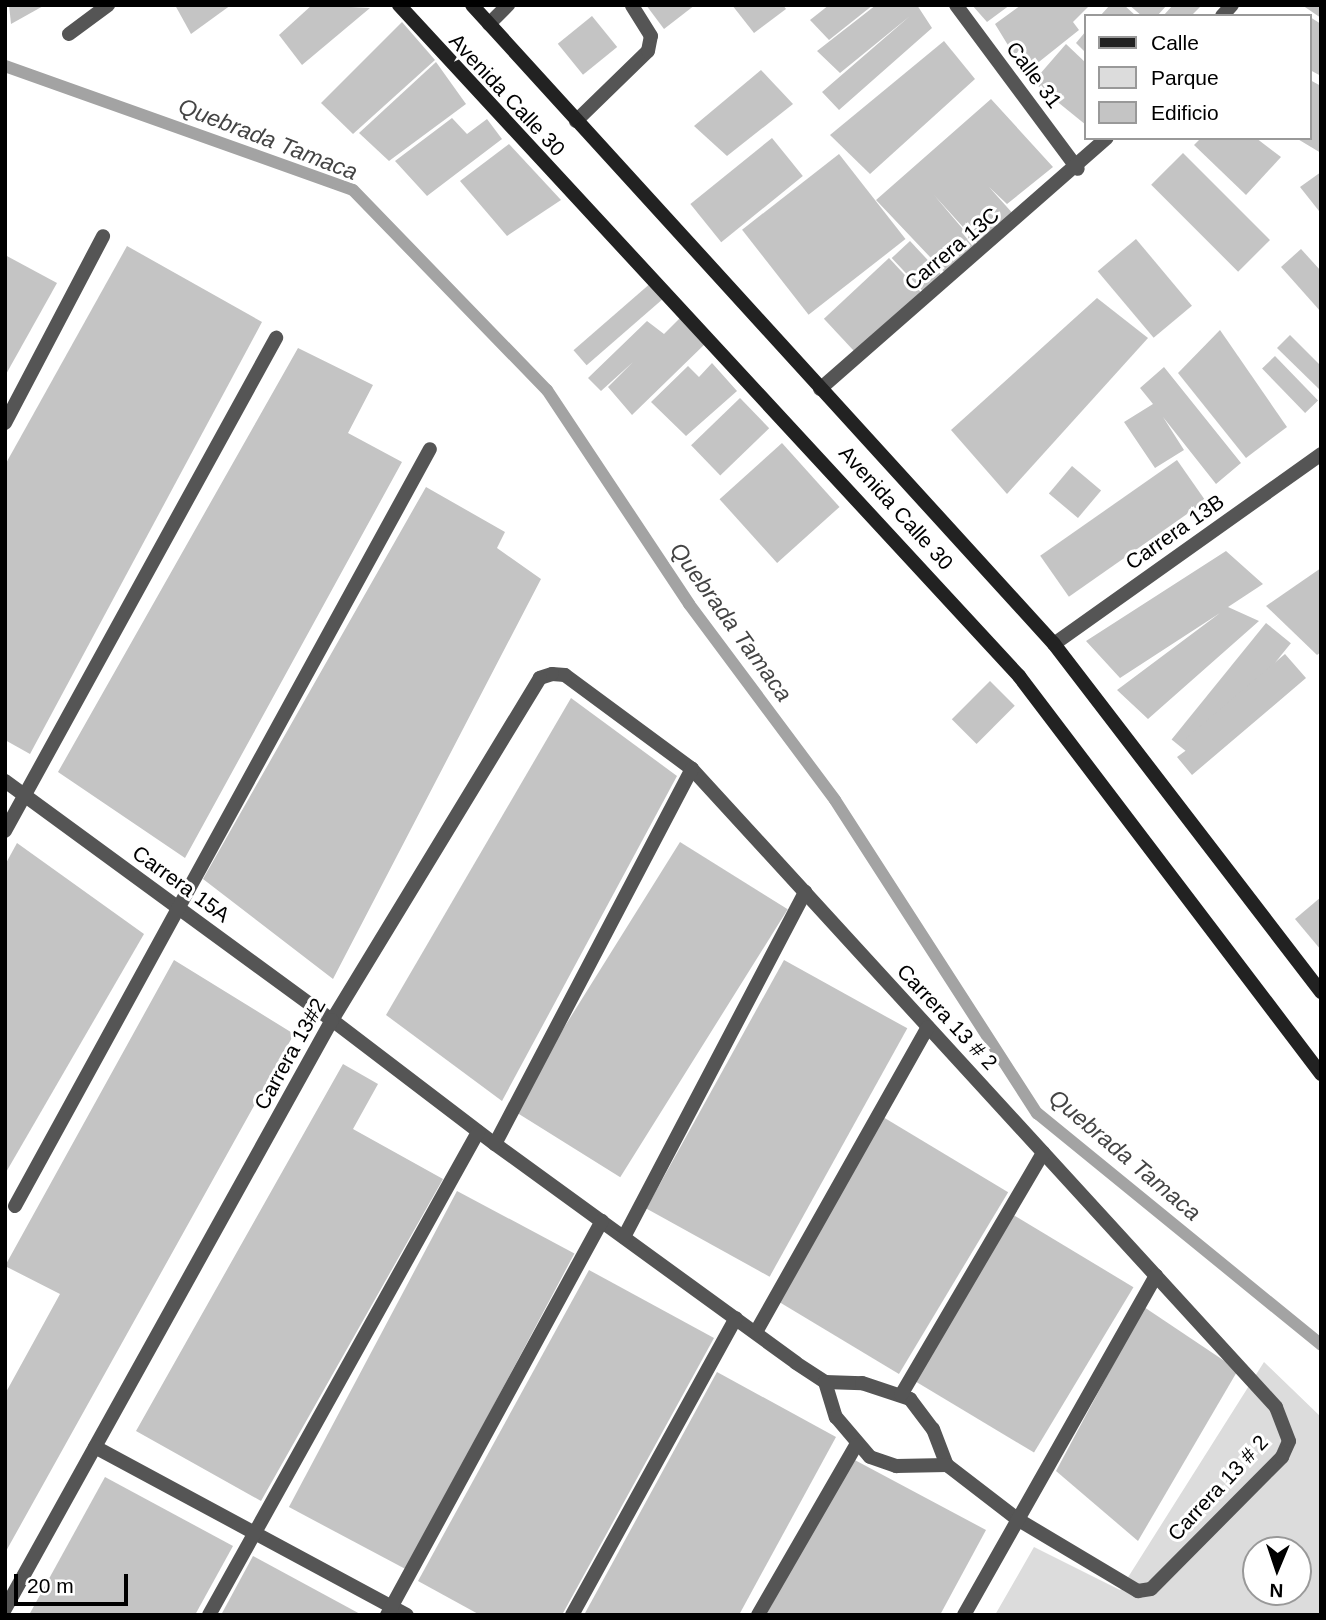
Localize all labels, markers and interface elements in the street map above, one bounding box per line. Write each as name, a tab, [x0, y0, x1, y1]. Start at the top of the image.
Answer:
legend	[1084, 14, 1312, 140]
street label: Avenida Calle 30	[444, 28, 570, 162]
text: Calle	[1151, 31, 1199, 54]
street label: Calle 31	[1001, 37, 1067, 113]
text: Parque	[1151, 66, 1219, 89]
water label: Quebrada Tamaca	[175, 92, 361, 186]
text: Edificio	[1151, 101, 1219, 124]
street label: Carrera 13C	[900, 202, 1004, 296]
street label: Avenida Calle 30	[834, 441, 958, 575]
street label: Carrera 13B	[1121, 489, 1229, 575]
water label: Quebrada Tamaca	[664, 537, 798, 707]
street label: Carrera 15A	[127, 840, 235, 928]
street label: Carrera 13 # 2	[892, 959, 1002, 1075]
street label: Carrera 13#2	[249, 994, 331, 1114]
water label: Quebrada Tamaca	[1043, 1083, 1207, 1227]
street label: Carrera 13 # 2	[1163, 1430, 1273, 1546]
north arrow	[1242, 1536, 1312, 1606]
scale bar	[18, 1560, 131, 1604]
text: 20 m	[27, 1574, 74, 1597]
text: N	[1269, 1580, 1284, 1601]

